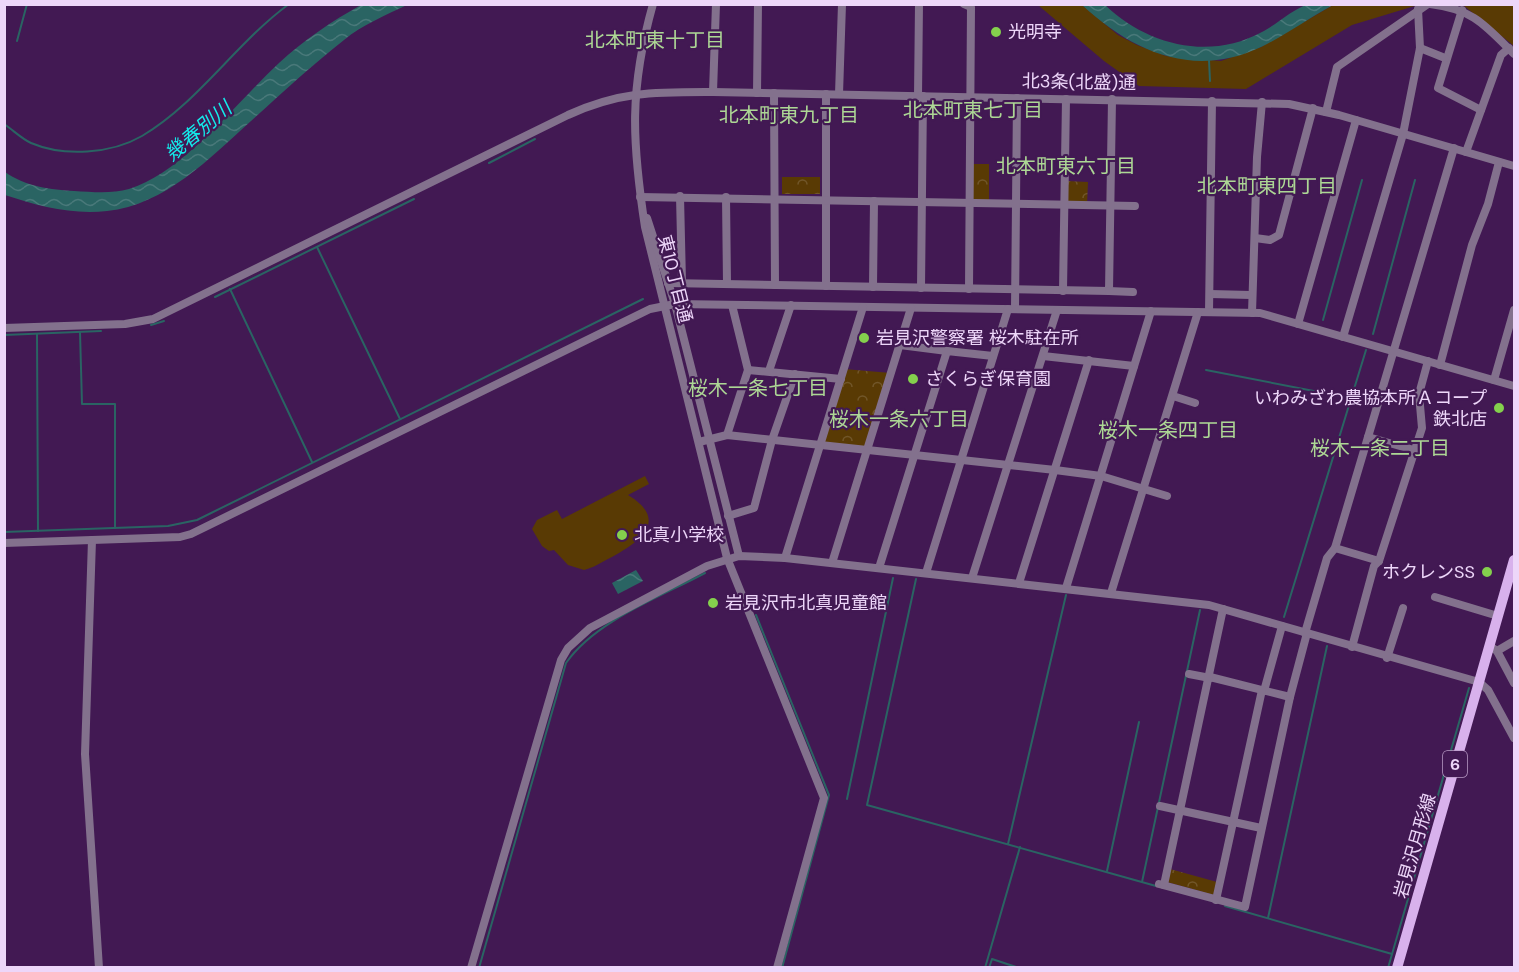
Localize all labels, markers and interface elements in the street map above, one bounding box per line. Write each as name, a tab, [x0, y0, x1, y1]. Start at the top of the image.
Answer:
place label: 光明寺	[1008, 20, 1062, 44]
marker: 光明寺	[989, 25, 1003, 39]
district label: 北本町東十丁目	[585, 27, 725, 53]
street label: 北3条(北盛)通	[1022, 69, 1136, 95]
water label: 幾春別川	[159, 94, 239, 167]
district label: 北本町東七丁目	[903, 97, 1043, 123]
district label: 北本町東九丁目	[719, 102, 859, 128]
district label: 北本町東六丁目	[996, 153, 1136, 179]
district label: 北本町東四丁目	[1197, 173, 1337, 199]
street label: 東10丁目通	[652, 232, 698, 326]
place label: 岩見沢警察署 桜木駐在所	[876, 326, 1079, 350]
marker: 岩見沢警察署 桜木駐在所	[857, 331, 871, 345]
place label: さくらぎ保育園	[925, 367, 1051, 391]
marker: さくらぎ保育園	[906, 372, 920, 386]
district label: 桜木一条七丁目	[688, 375, 828, 401]
place label: いわみざわ農協本所Ａコープ 鉄北店	[1254, 386, 1487, 431]
marker: いわみざわ農協本所Ａコープ 鉄北店	[1492, 401, 1506, 415]
district label: 桜木一条六丁目	[829, 406, 969, 432]
district label: 桜木一条四丁目	[1098, 417, 1238, 443]
district label: 桜木一条二丁目	[1310, 435, 1450, 461]
place label: 北真小学校	[634, 523, 724, 547]
marker: 北真小学校	[615, 528, 629, 542]
place label: ホクレンSS	[1382, 560, 1475, 584]
marker: ホクレンSS	[1480, 565, 1494, 579]
place label: 岩見沢市北真児童館	[725, 591, 887, 615]
marker: 岩見沢市北真児童館	[706, 596, 720, 610]
road number: 6	[1443, 751, 1467, 777]
street label: 岩見沢月形線	[1389, 791, 1441, 901]

